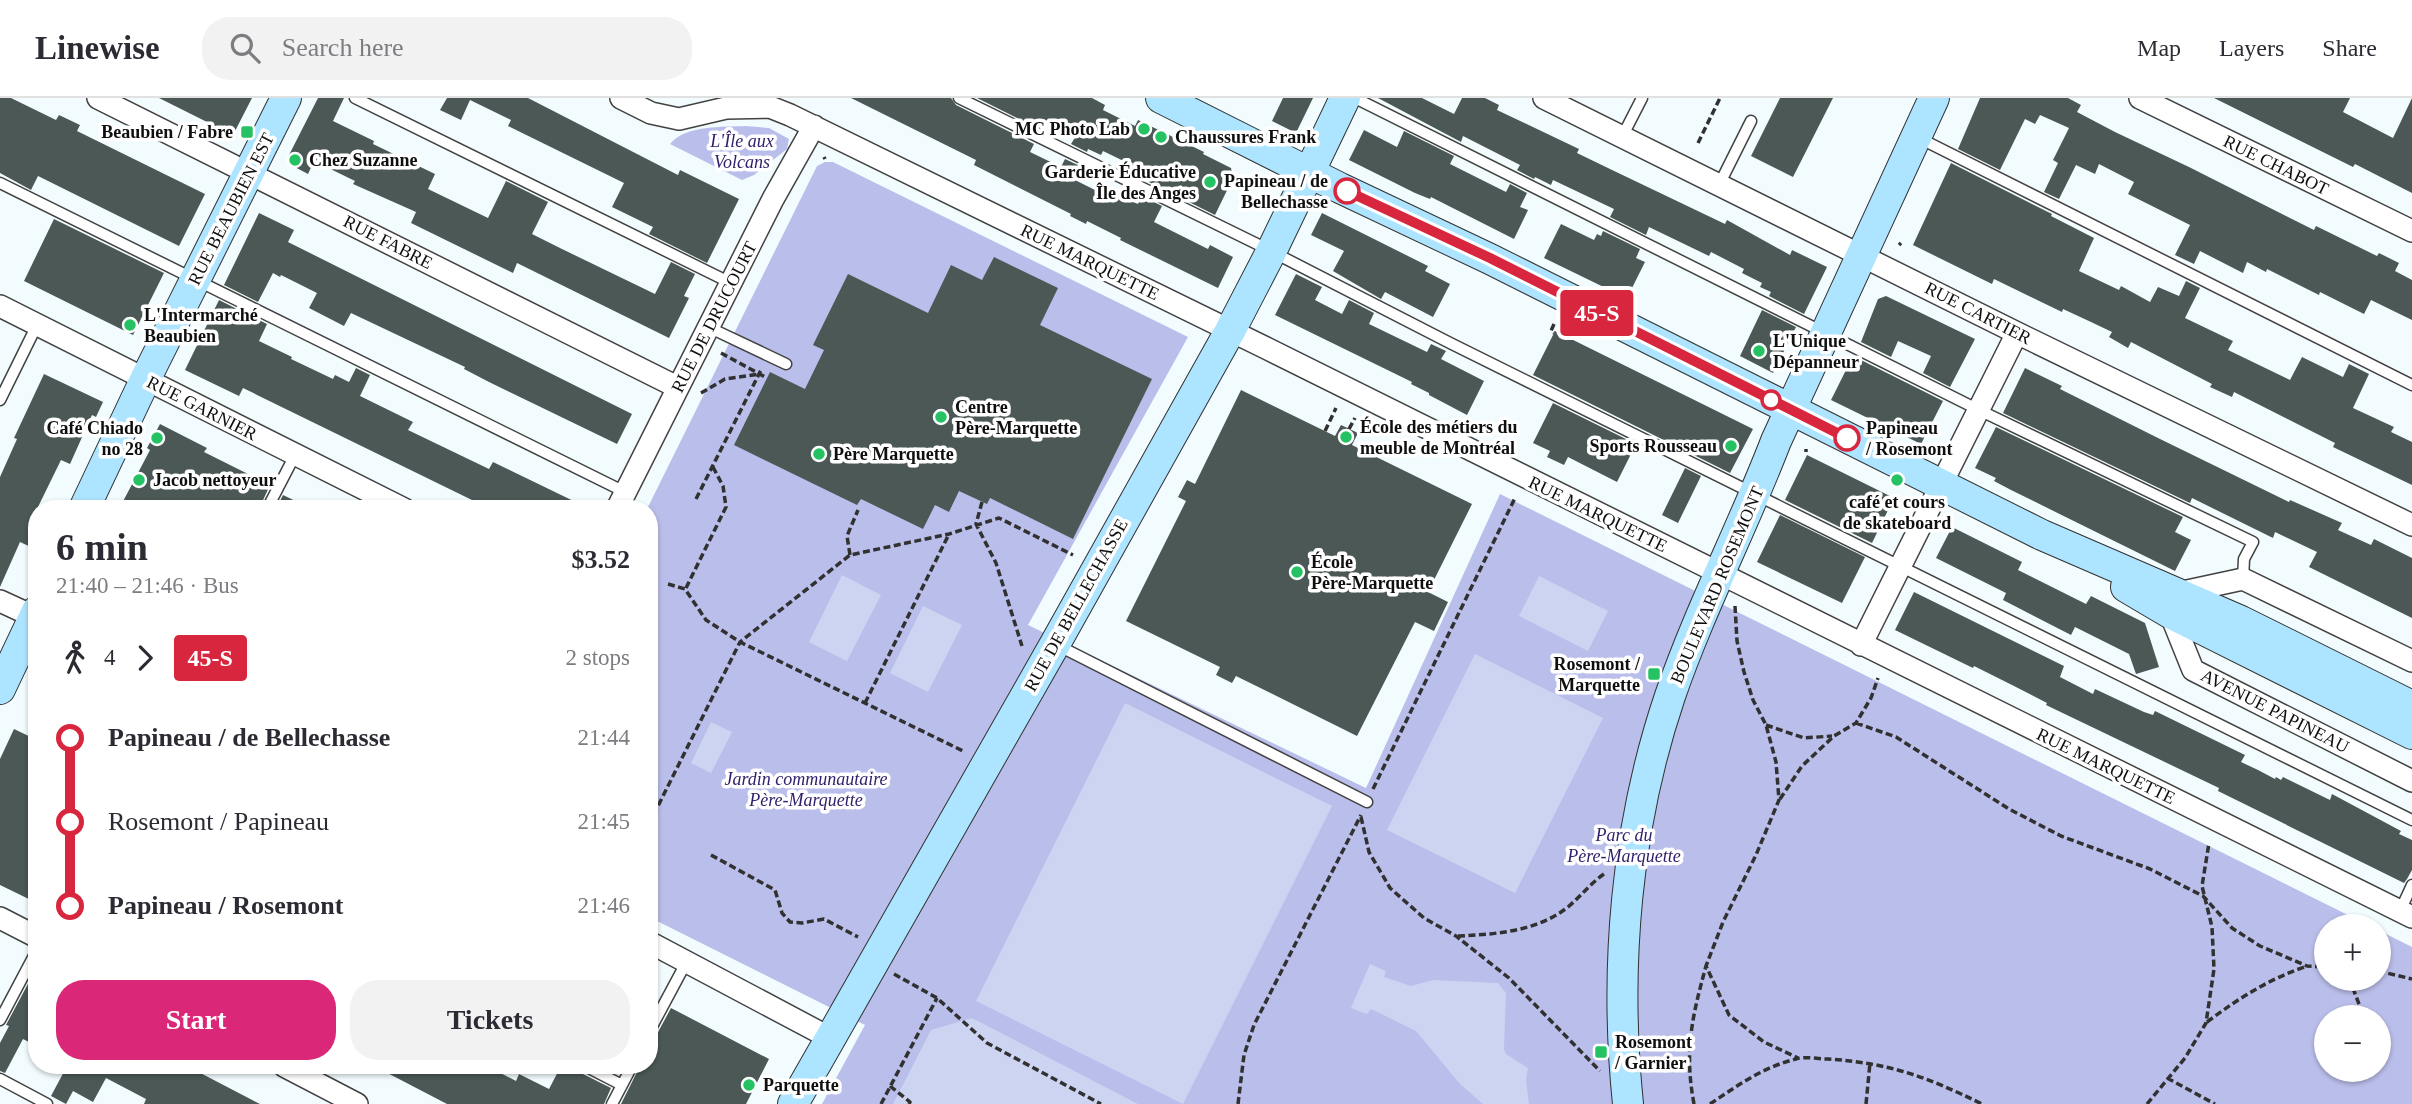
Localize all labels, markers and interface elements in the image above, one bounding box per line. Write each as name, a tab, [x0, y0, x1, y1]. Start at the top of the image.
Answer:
search box	[202, 17, 692, 80]
icon: search	[226, 29, 264, 67]
text: Linewise	[35, 30, 160, 66]
text: Search here	[282, 33, 404, 62]
text: Map	[2137, 35, 2181, 61]
text: Layers	[2219, 35, 2284, 61]
text: Share	[2322, 35, 2377, 61]
place label: MC Photo Lab	[1015, 119, 1130, 139]
marker: MC Photo Lab	[1136, 121, 1152, 137]
place label: Beaubien / Fabre	[101, 122, 233, 142]
marker: Beaubien / Fabre	[239, 124, 255, 140]
place label: Chaussures Frank	[1175, 127, 1316, 147]
marker: Chaussures Frank	[1153, 129, 1169, 145]
street label: RUE BEAUBIEN EST	[184, 130, 278, 288]
park label: L'Île aux Volcans	[709, 130, 774, 172]
street label: RUE CHABOT	[2220, 131, 2332, 199]
place label: Chez Suzanne	[309, 150, 418, 170]
marker: Chez Suzanne	[287, 152, 303, 168]
place label: Garderie Éducative Île des Anges	[1045, 161, 1196, 203]
place label: Papineau / de Bellechasse	[1224, 171, 1328, 212]
marker: Garderie Éducative Île des Anges	[1202, 174, 1218, 190]
marker: Papineau / de Bellechasse	[1334, 178, 1360, 204]
street label: RUE FABRE	[340, 211, 436, 273]
street label: RUE MARQUETTE	[1018, 220, 1162, 304]
street label: RUE DE DRUCOURT	[667, 238, 761, 396]
street label: RUE CARTIER	[1922, 278, 2034, 348]
line badge: 45-S	[1548, 290, 1646, 336]
text: 45-S	[1574, 300, 1620, 326]
place label: L'Intermarché Beaubien	[144, 305, 258, 346]
marker: L'Intermarché Beaubien	[122, 317, 138, 333]
place label: L'Unique Dépanneur	[1773, 331, 1859, 372]
marker: L'Unique Dépanneur	[1751, 343, 1767, 359]
street label: RUE GARNIER	[144, 372, 260, 444]
unlabelled marker	[1761, 390, 1781, 410]
place label: Centre Père-Marquette	[955, 397, 1077, 438]
marker: Centre Père-Marquette	[933, 409, 949, 425]
place label: École des métiers du meuble de Montréal	[1360, 416, 1517, 458]
place label: Café Chiado no 28	[46, 418, 143, 459]
place label: Papineau / Rosemont	[1865, 418, 1953, 459]
marker: Papineau / Rosemont	[1834, 425, 1860, 451]
marker: École des métiers du meuble de Montréal	[1338, 429, 1354, 445]
marker: Café Chiado no 28	[149, 430, 165, 446]
place label: Sports Rousseau	[1589, 436, 1717, 456]
marker: Sports Rousseau	[1723, 438, 1739, 454]
place label: Père Marquette	[833, 444, 954, 464]
marker: Père Marquette	[811, 446, 827, 462]
place label: Jacob nettoyeur	[153, 470, 276, 490]
marker: Jacob nettoyeur	[131, 472, 147, 488]
street label: RUE MARQUETTE	[1526, 472, 1670, 556]
marker: café et cours de skateboard	[1889, 472, 1905, 488]
street label: BOULEVARD ROSEMONT	[1666, 483, 1768, 687]
place label: café et cours de skateboard	[1843, 492, 1951, 533]
street label: RUE DE BELLECHASSE	[1020, 515, 1132, 695]
text: 6 min	[56, 526, 148, 568]
text: $3.52	[572, 545, 630, 574]
place label: École Père-Marquette	[1311, 551, 1433, 593]
marker: École Père-Marquette	[1289, 564, 1305, 580]
text: 21:40 – 21:46 · Bus	[56, 573, 239, 598]
icon: walk	[56, 639, 94, 677]
icon: forward	[126, 639, 164, 677]
text: 4	[104, 645, 116, 670]
text: 45-S	[188, 645, 233, 671]
text: 2 stops	[565, 645, 630, 670]
place label: Rosemont / Marquette	[1554, 654, 1641, 695]
street label: AVENUE PAPINEAU	[2198, 665, 2352, 757]
marker: Rosemont / Marquette	[1646, 666, 1662, 682]
text: Papineau / de Bellechasse	[108, 723, 390, 752]
street label: RUE MARQUETTE	[2034, 724, 2178, 808]
text: 21:44	[578, 725, 630, 750]
park label: Jardin communautaire Père-Marquette	[724, 769, 888, 810]
text: Rosemont / Papineau	[108, 807, 329, 836]
text: 21:45	[578, 809, 630, 834]
park label: Parc du Père-Marquette	[1566, 825, 1681, 866]
text: Papineau / Rosemont	[108, 891, 343, 920]
text: 21:46	[578, 893, 630, 918]
map controls	[2314, 914, 2391, 1082]
button: +	[2314, 914, 2391, 991]
button: Start	[56, 980, 336, 1060]
button: Tickets	[350, 980, 630, 1060]
button: −	[2314, 1005, 2391, 1082]
place label: Rosemont / Garnier	[1614, 1032, 1692, 1073]
marker: Rosemont / Garnier	[1593, 1044, 1609, 1060]
place label: Parquette	[763, 1075, 839, 1095]
marker: Parquette	[741, 1077, 757, 1093]

